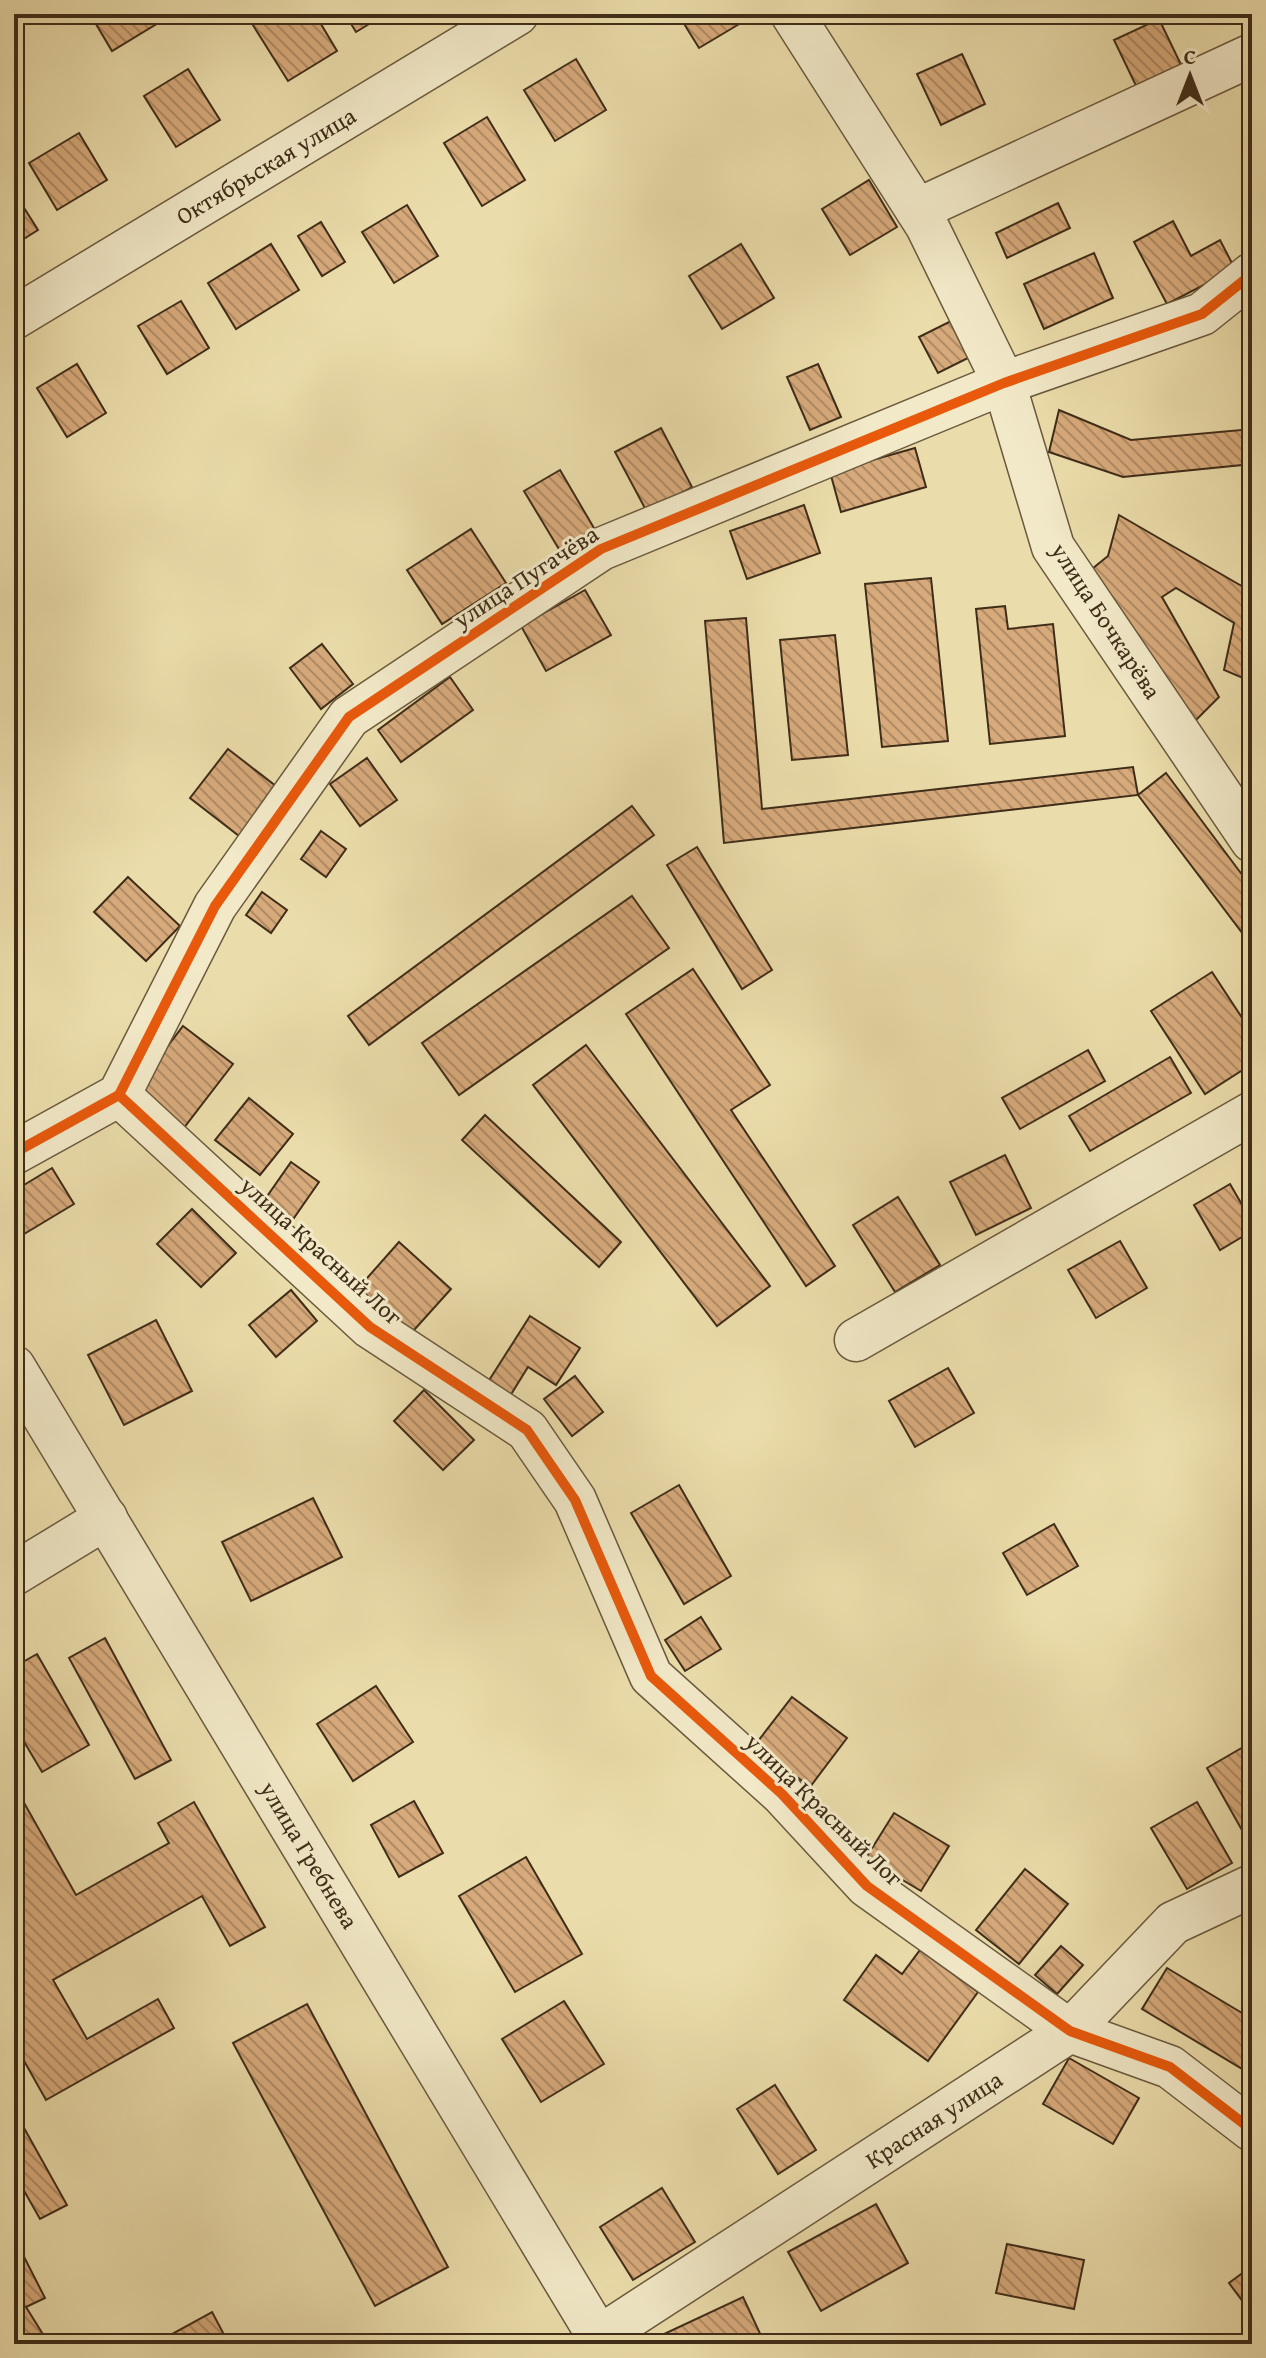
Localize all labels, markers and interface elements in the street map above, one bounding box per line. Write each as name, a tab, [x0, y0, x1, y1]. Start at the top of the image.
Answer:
north arrow	[1150, 36, 1230, 116]
text: С	[1184, 40, 1196, 72]
street label: Октябрьская улица	[169, 98, 363, 233]
street label: улица Пугачёва	[446, 516, 606, 637]
street label: улица Бочкарёва	[1042, 535, 1170, 706]
street label: улица Красный Лог	[232, 1167, 410, 1333]
street label: улица Красный Лог	[737, 1724, 911, 1894]
street label: улица Гребнева	[251, 1773, 368, 1936]
street label: Красная улица	[858, 2062, 1010, 2177]

